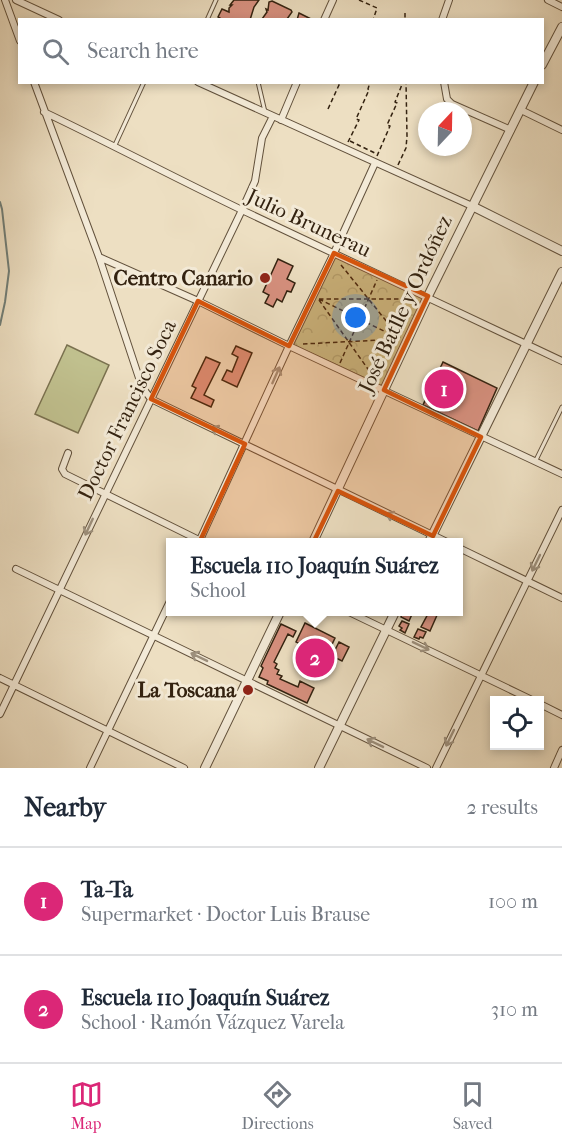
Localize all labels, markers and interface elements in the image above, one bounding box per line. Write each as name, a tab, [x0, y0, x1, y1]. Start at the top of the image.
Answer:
search box	[18, 18, 544, 84]
icon: search	[39, 35, 72, 68]
text: Search here	[87, 38, 199, 64]
north arrow	[418, 102, 472, 156]
street label: Julio Brunerau	[241, 183, 375, 262]
street label: José Batlle y Ordóñez	[353, 212, 457, 398]
place label: Centro Canario	[114, 266, 253, 290]
marker: Centro Canario	[258, 271, 272, 285]
your location	[341, 303, 370, 332]
street label: Doctor Francisco Soca	[73, 316, 181, 504]
one-way arrow	[271, 366, 282, 384]
pin: 1	[424, 366, 464, 412]
one-way arrow	[210, 425, 228, 437]
one-way arrow	[385, 511, 403, 523]
one-way arrow	[83, 518, 95, 536]
popup	[166, 538, 463, 616]
text: Escuela 110 Joaquín Suárez	[190, 553, 439, 579]
one-way arrow	[530, 553, 542, 571]
text: School	[190, 579, 246, 602]
pin: 2	[296, 636, 334, 680]
one-way arrow	[411, 641, 429, 653]
one-way arrow	[191, 651, 209, 663]
place label: La Toscana	[138, 678, 237, 702]
marker: La Toscana	[241, 683, 255, 697]
map controls	[490, 696, 544, 750]
button: locate	[490, 696, 544, 750]
one-way arrow	[444, 729, 456, 747]
one-way arrow	[366, 736, 384, 748]
text: Nearby	[24, 792, 106, 823]
text: 2 results	[467, 796, 538, 819]
text: Ta-Ta	[81, 877, 133, 903]
text: 1	[40, 890, 47, 913]
text: 100 m	[488, 890, 538, 913]
text: Supermarket · Doctor Luis Brause	[81, 903, 370, 926]
text: Escuela 110 Joaquín Suárez	[81, 985, 330, 1011]
text: 2	[38, 998, 49, 1021]
text: 310 m	[491, 998, 538, 1021]
text: School · Ramón Vázquez Varela	[81, 1011, 345, 1034]
tab: Map	[70, 1078, 103, 1133]
tab: Directions	[242, 1078, 314, 1133]
tab: Saved	[453, 1078, 492, 1133]

